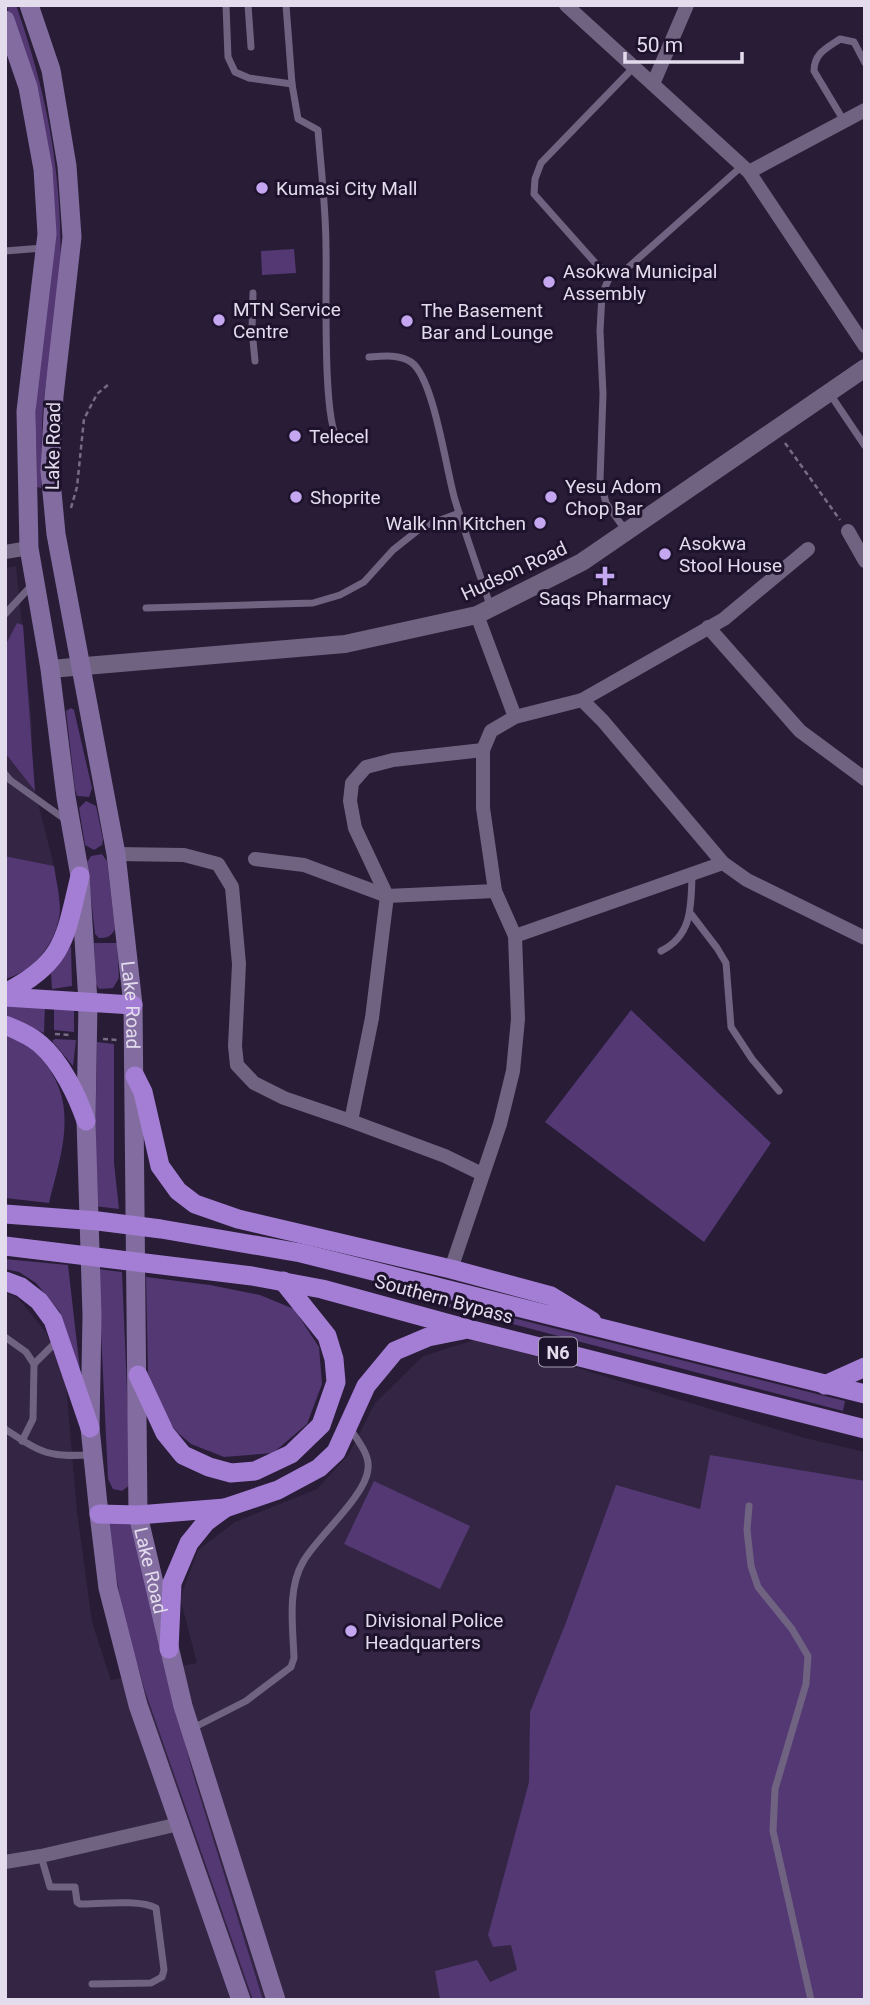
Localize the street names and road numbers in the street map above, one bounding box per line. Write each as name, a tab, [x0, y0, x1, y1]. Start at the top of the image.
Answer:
street label: Lake Road	[41, 402, 65, 490]
street label: Hudson Road	[457, 536, 571, 606]
street label: Lake Road	[117, 960, 145, 1049]
street label: Southern Bypass	[372, 1269, 516, 1329]
road number: N6	[539, 1338, 577, 1366]
street label: Lake Road	[130, 1525, 172, 1616]

